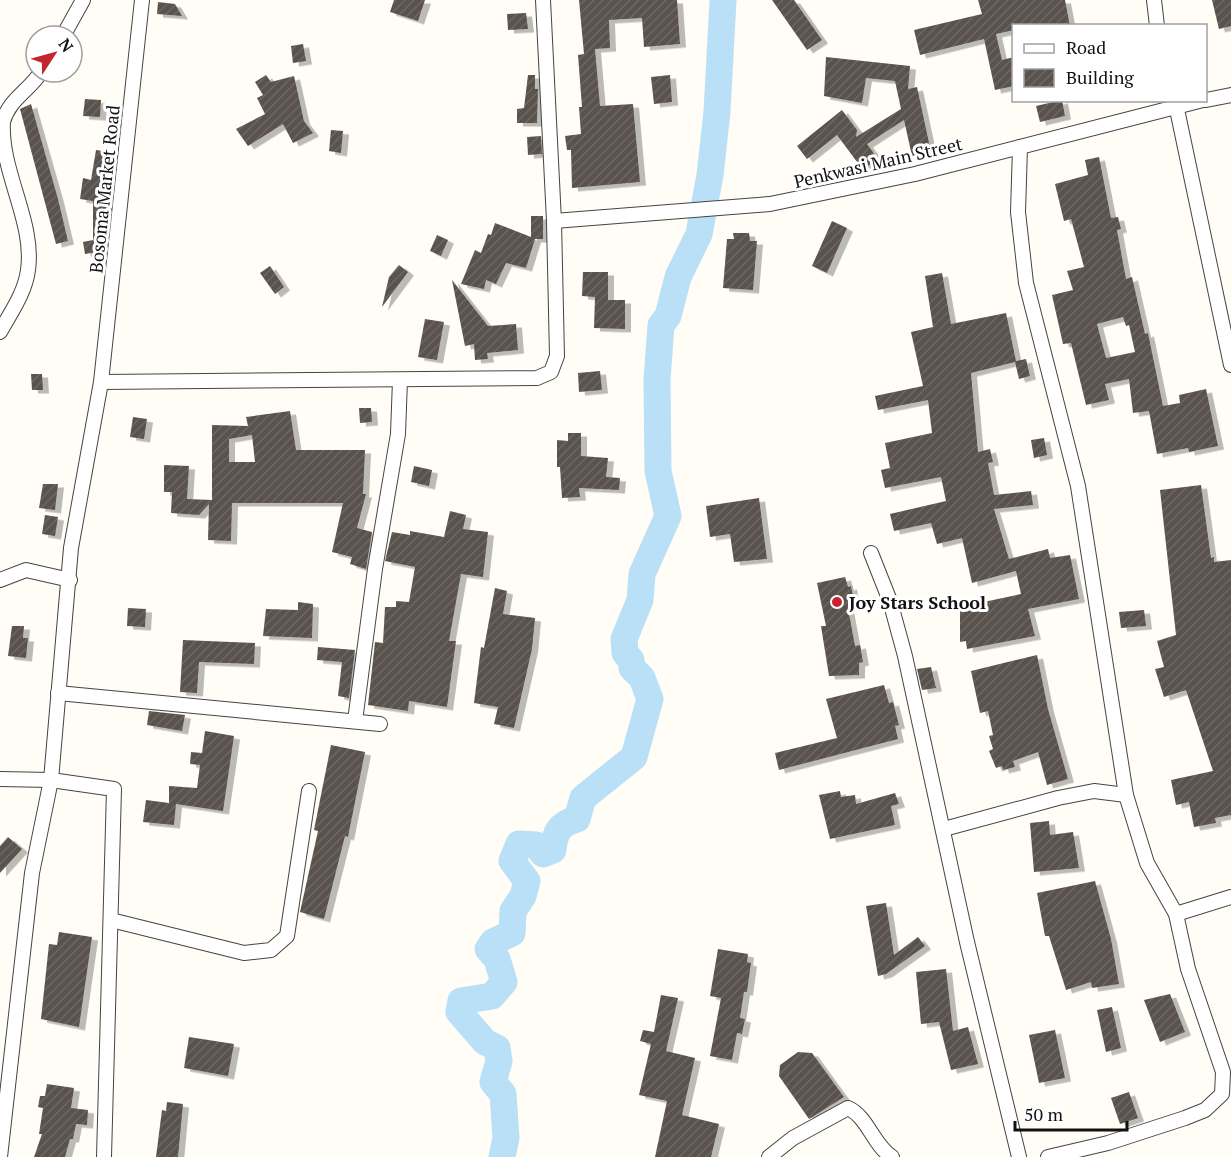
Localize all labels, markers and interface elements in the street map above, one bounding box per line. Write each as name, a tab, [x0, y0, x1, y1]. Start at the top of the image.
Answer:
north arrow	[24, 24, 84, 84]
legend	[1012, 24, 1207, 102]
text: N	[54, 34, 79, 57]
text: Road	[1066, 35, 1106, 59]
text: Building	[1066, 65, 1134, 89]
street label: Bosoma Market Road	[83, 104, 125, 274]
street label: Penkwasi Main Street	[791, 131, 965, 193]
place label: Joy Stars School	[849, 590, 986, 614]
marker: Joy Stars School	[830, 595, 844, 609]
scale bar	[1015, 1094, 1128, 1132]
text: 50 m	[1024, 1102, 1064, 1126]

